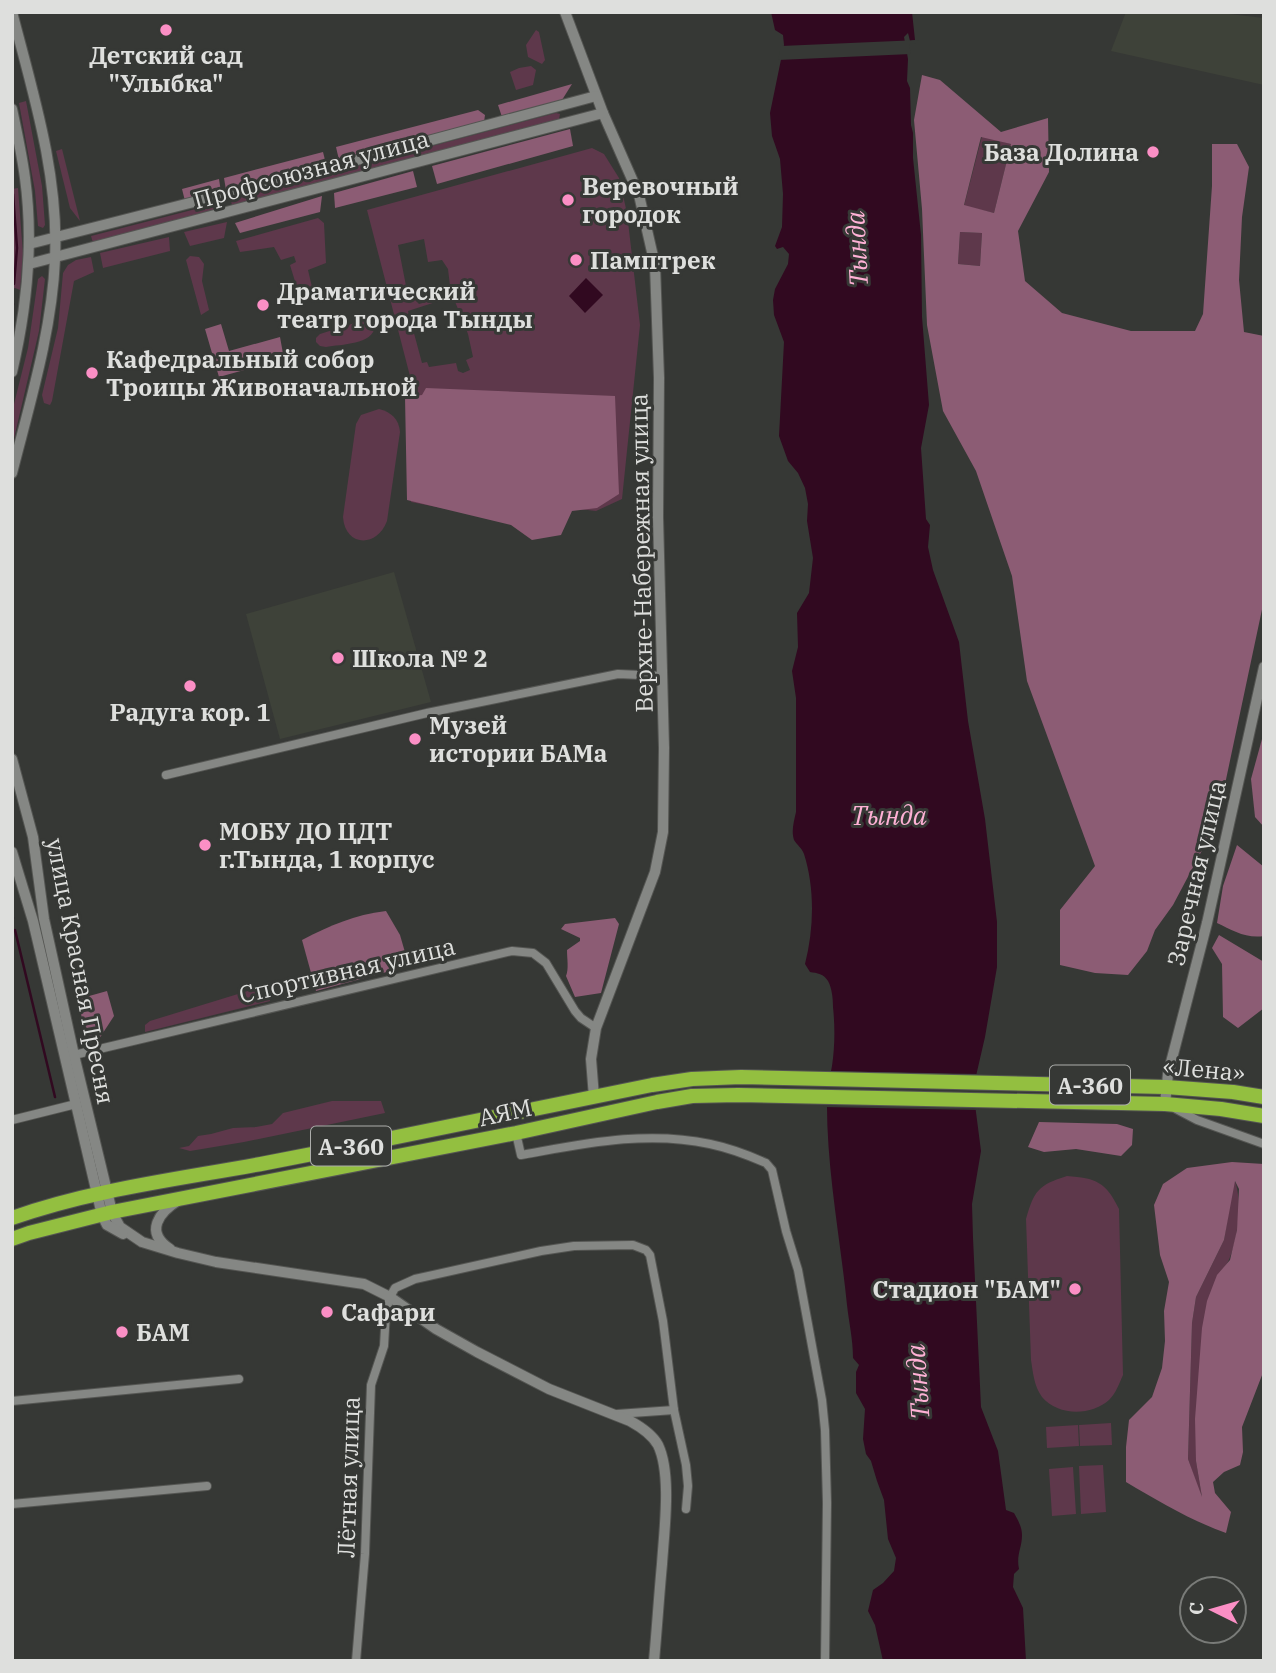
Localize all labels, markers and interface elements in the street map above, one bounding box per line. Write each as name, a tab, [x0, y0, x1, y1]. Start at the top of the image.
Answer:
marker: Детский сад "Улыбка"	[158, 22, 174, 38]
place label: Детский сад "Улыбка"	[89, 39, 243, 99]
street label: Профсоюзная улица	[189, 122, 433, 216]
place label: База Долина	[984, 136, 1139, 168]
marker: База Долина	[1145, 144, 1161, 160]
place label: Веревочный городок	[582, 170, 739, 230]
marker: Веревочный городок	[560, 192, 576, 208]
water label: Тында	[837, 210, 875, 288]
place label: Памптрек	[590, 244, 716, 276]
marker: Памптрек	[568, 252, 584, 268]
place label: Драматический театр города Тынды	[277, 275, 533, 335]
marker: Драматический театр города Тынды	[255, 297, 271, 313]
place label: Кафедральный собор Троицы Живоначальной	[106, 343, 417, 403]
marker: Кафедральный собор Троицы Живоначальной	[84, 365, 100, 381]
street label: Верхне-Набережная улица	[622, 393, 660, 713]
place label: Школа № 2	[352, 642, 488, 674]
marker: Школа № 2	[330, 650, 346, 666]
marker: Радуга кор. 1	[182, 678, 198, 694]
place label: Радуга кор. 1	[109, 696, 271, 728]
place label: Музей истории БАМа	[429, 709, 608, 769]
marker: Музей истории БАМа	[407, 731, 423, 747]
street label: Заречная улица	[1159, 777, 1233, 969]
water label: Тында	[851, 798, 927, 832]
place label: МОБУ ДО ЦДТ г.Тында, 1 корпус	[219, 815, 435, 875]
street label: улица Красная Пресня	[39, 835, 123, 1107]
marker: МОБУ ДО ЦДТ г.Тында, 1 корпус	[197, 837, 213, 853]
street label: Спортивная улица	[236, 930, 458, 1010]
street label: «Лена»	[1162, 1049, 1246, 1089]
road number: А-360	[1050, 1066, 1130, 1104]
street label: АЯМ	[475, 1091, 535, 1133]
road number: А-360	[311, 1126, 391, 1166]
place label: Стадион "БАМ"	[872, 1273, 1061, 1305]
marker: Стадион "БАМ"	[1067, 1281, 1083, 1297]
place label: Сафари	[341, 1296, 436, 1328]
marker: Сафари	[319, 1304, 335, 1320]
place label: БАМ	[136, 1316, 190, 1348]
marker: БАМ	[114, 1324, 130, 1340]
water label: Тында	[897, 1343, 937, 1421]
street label: Лётная улица	[329, 1396, 367, 1558]
north arrow	[1178, 1575, 1248, 1645]
text: С	[1184, 1601, 1209, 1616]

